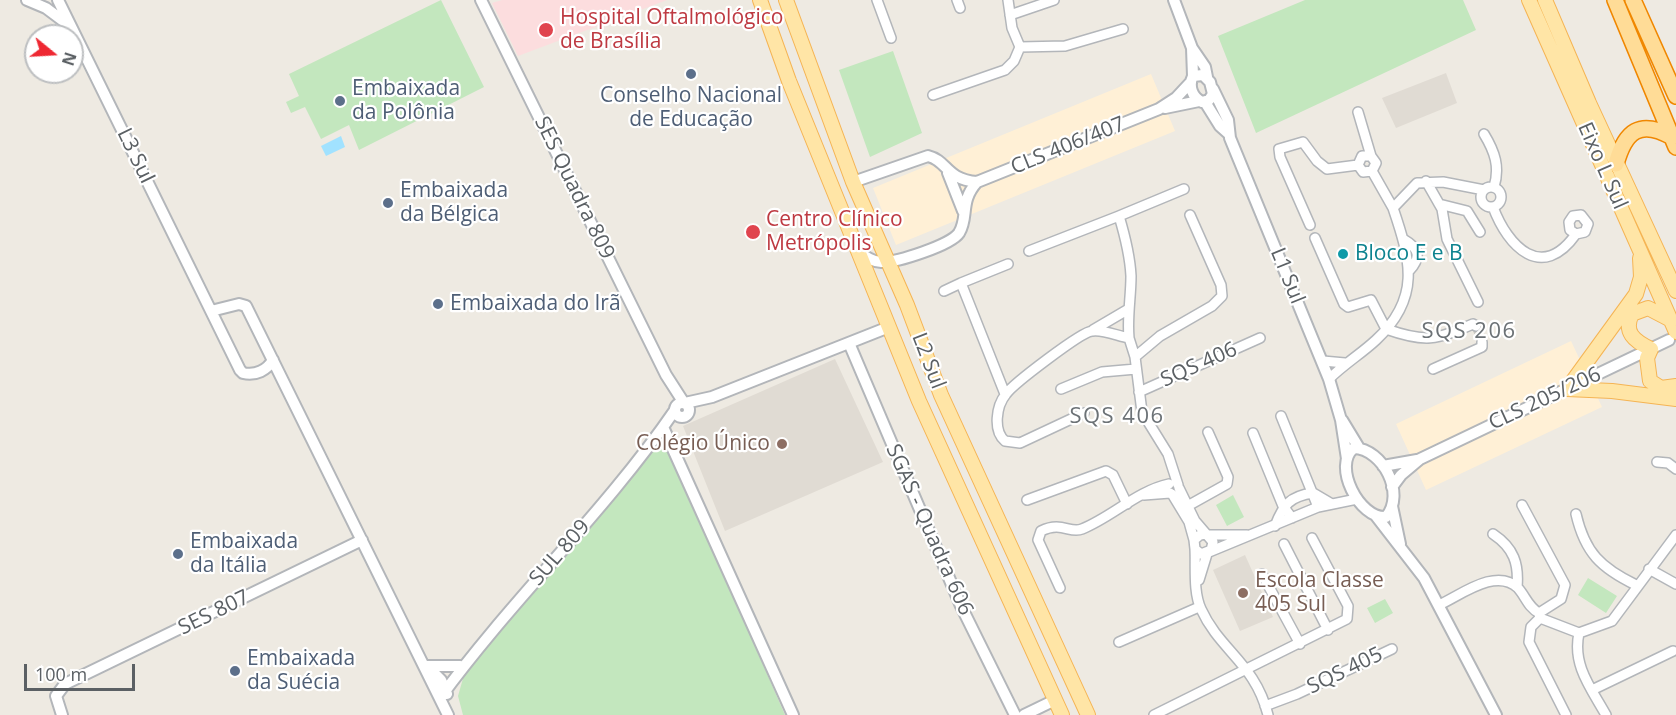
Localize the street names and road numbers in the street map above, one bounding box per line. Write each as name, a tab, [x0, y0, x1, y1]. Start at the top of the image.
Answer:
street label: CLS 406/407	[1007, 112, 1129, 180]
street label: SES Quadra 809	[529, 113, 619, 263]
street label: Eixo L Sul	[1572, 119, 1632, 213]
street label: L3 Sul	[111, 124, 159, 188]
street label: L1 Sul	[1264, 244, 1310, 308]
street label: L2 Sul	[906, 329, 950, 393]
street label: SQS 406	[1157, 337, 1241, 393]
street label: CLS 205/206	[1485, 362, 1605, 436]
street label: SGAS - Quadra 606	[880, 441, 978, 619]
street label: SUL 809	[524, 515, 596, 591]
street label: SES 807	[174, 585, 254, 641]
street label: SQS 405	[1303, 642, 1387, 700]

